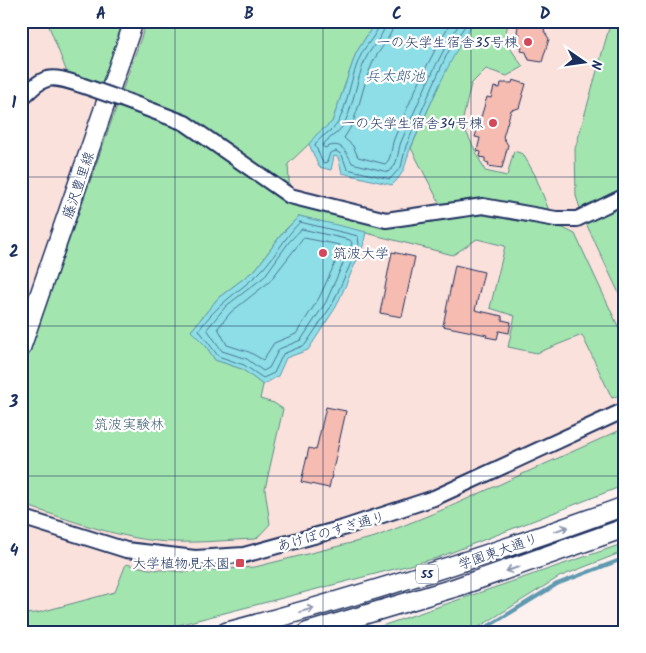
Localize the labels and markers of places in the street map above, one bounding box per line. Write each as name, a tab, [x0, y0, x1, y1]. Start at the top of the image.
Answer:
place label: 一の矢学生宿舎35号棟	[376, 32, 519, 54]
marker: 一の矢学生宿舎35号棟	[522, 36, 534, 48]
place label: 一の矢学生宿舎34号棟	[341, 113, 484, 135]
marker: 一の矢学生宿舎34号棟	[487, 117, 499, 129]
place label: 筑波大学	[333, 243, 389, 265]
marker: 筑波大学	[317, 247, 329, 259]
place label: 大学植物見本園	[132, 553, 230, 575]
marker: 大学植物見本園	[234, 557, 246, 569]

